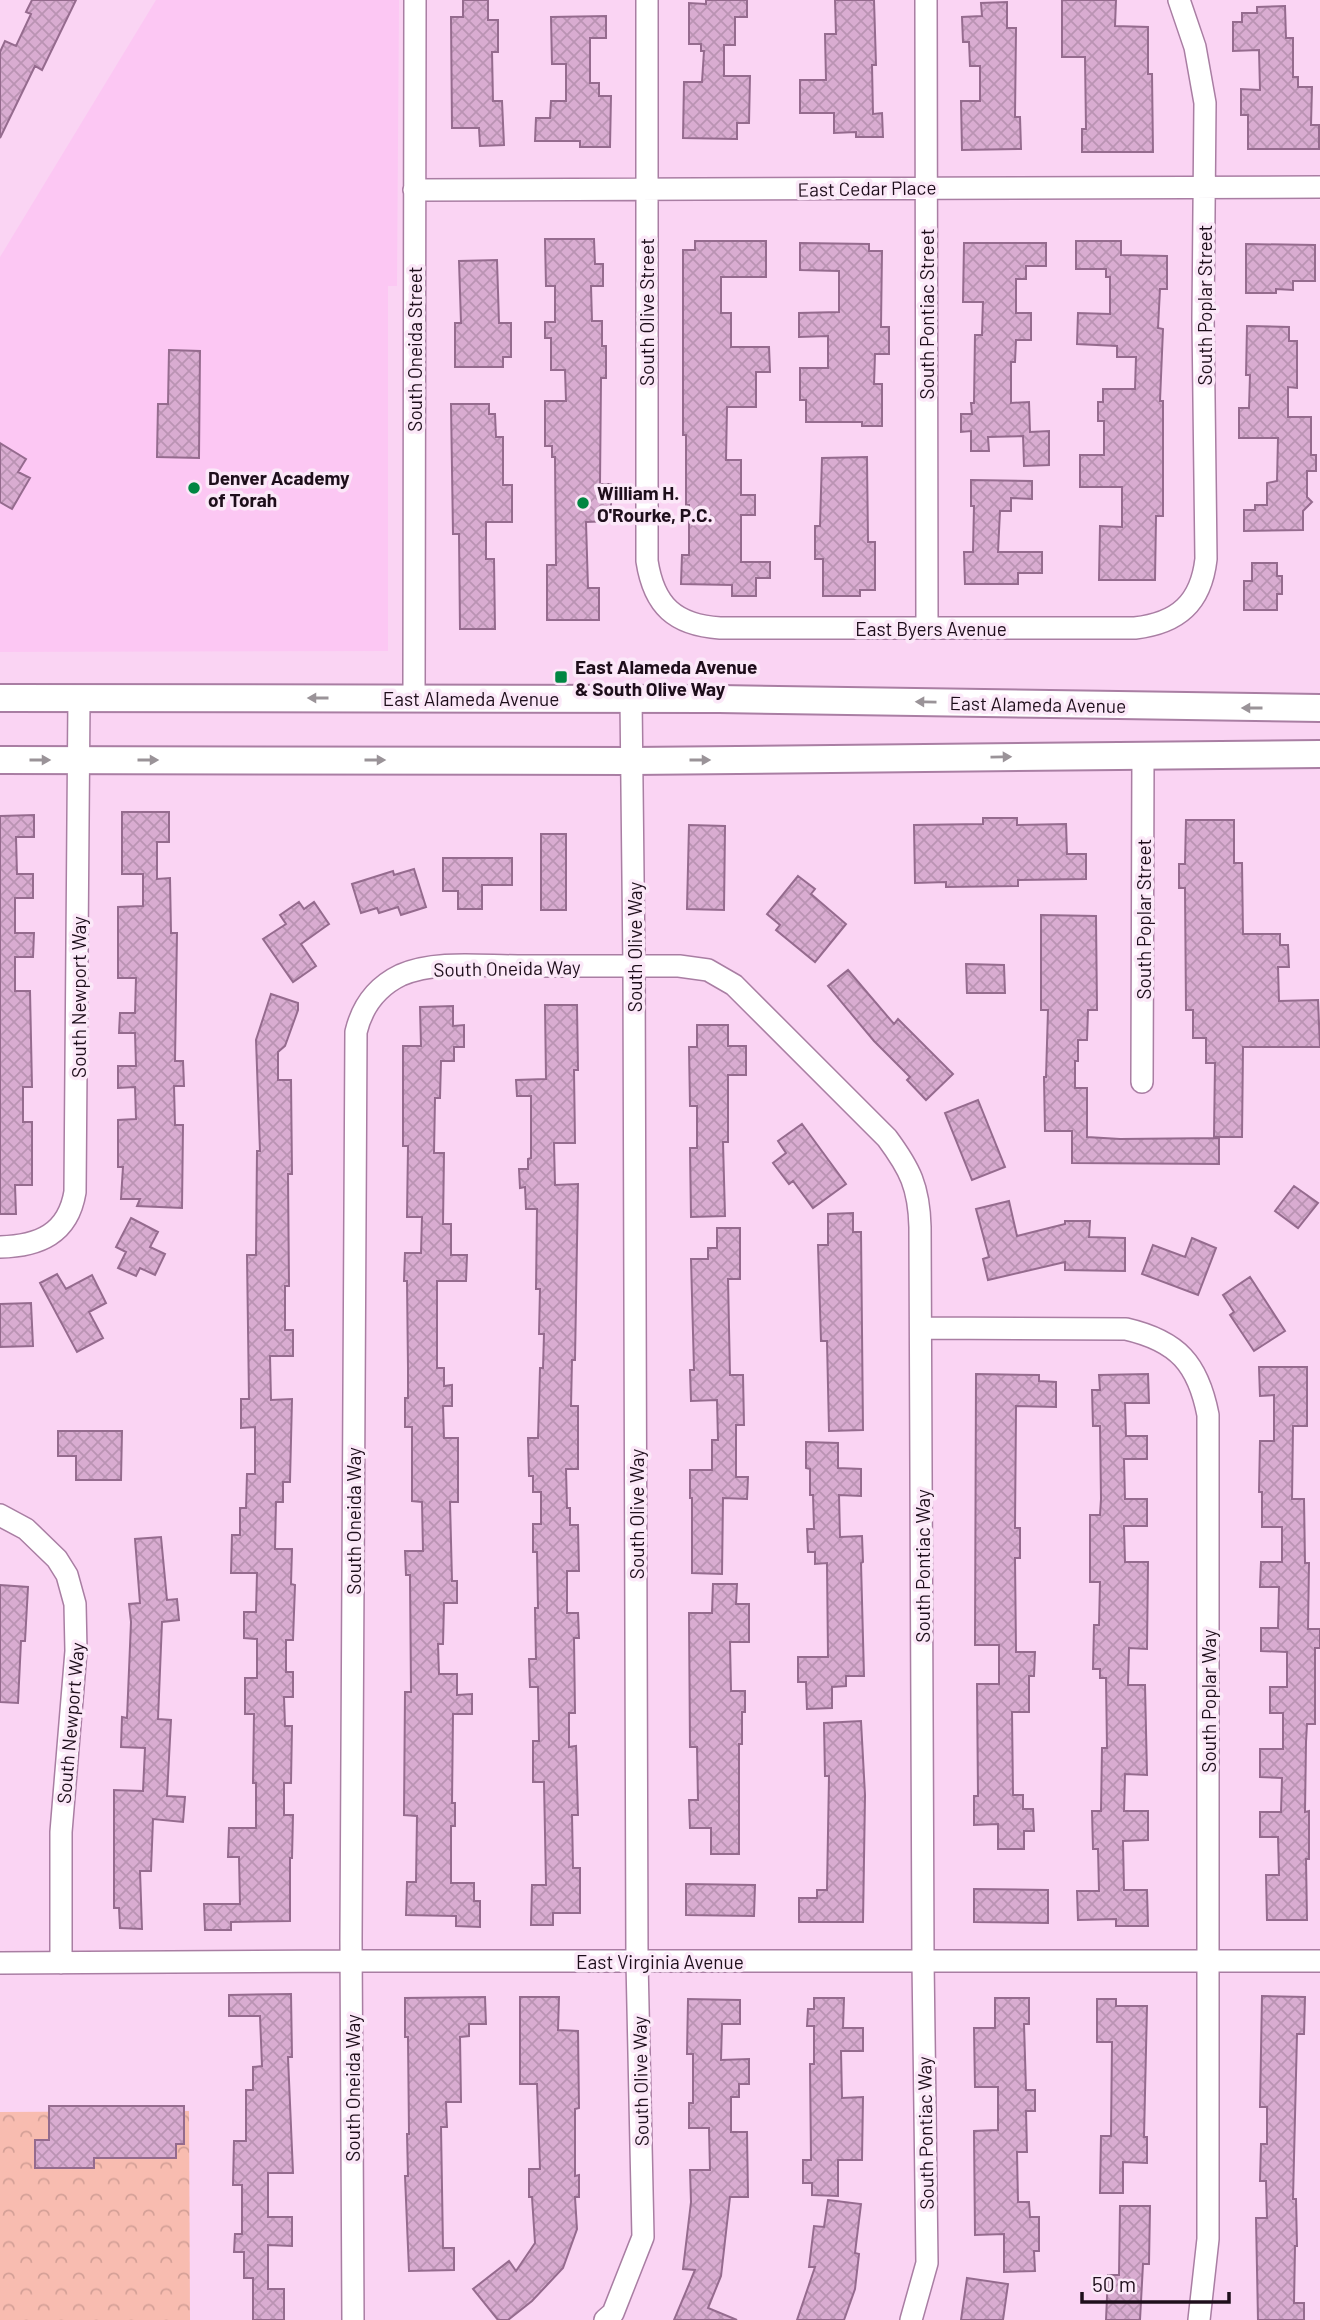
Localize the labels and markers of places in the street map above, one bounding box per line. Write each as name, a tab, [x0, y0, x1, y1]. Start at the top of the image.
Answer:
place label: Denver Academy of Torah	[208, 466, 350, 511]
marker: Denver Academy of Torah	[186, 480, 202, 496]
place label: William H. O'Rourke, P.C.	[597, 481, 713, 526]
marker: William H. O'Rourke, P.C.	[575, 495, 591, 511]
place label: East Alameda Avenue & South Olive Way	[575, 655, 757, 700]
marker: East Alameda Avenue & South Olive Way	[553, 669, 569, 685]

